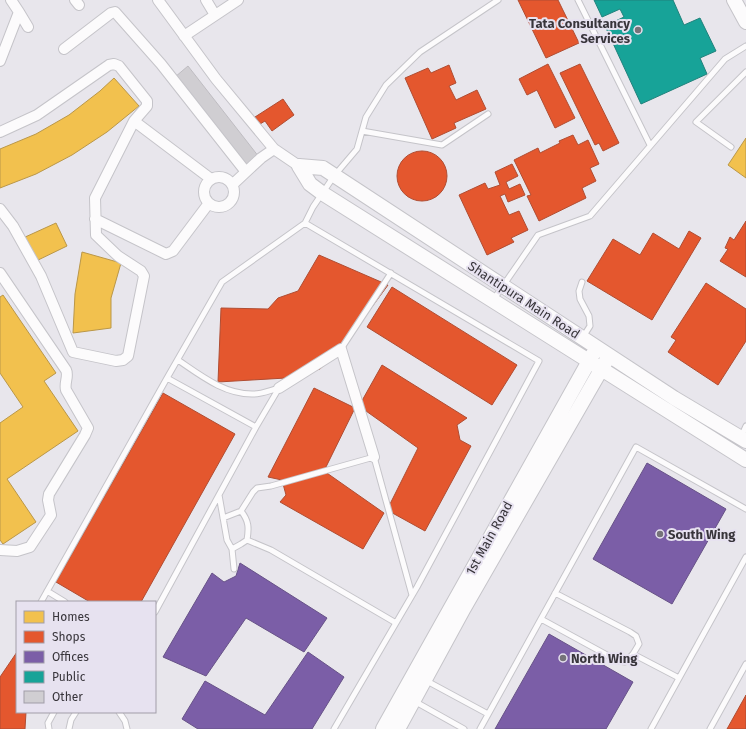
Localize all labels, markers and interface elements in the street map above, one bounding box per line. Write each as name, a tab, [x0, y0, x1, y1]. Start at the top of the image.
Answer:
place label: Tata Consultancy Services	[529, 16, 631, 46]
marker: Tata Consultancy Services	[633, 25, 643, 35]
street label: Shantipura Main Road	[465, 258, 583, 342]
street label: 1st Main Road	[463, 499, 515, 577]
place label: South Wing	[668, 527, 736, 542]
marker: South Wing	[655, 529, 665, 539]
legend	[16, 601, 156, 713]
text: Homes	[52, 610, 90, 624]
text: Shops	[52, 630, 86, 644]
text: Offices	[52, 650, 89, 664]
place label: North Wing	[571, 651, 638, 666]
marker: North Wing	[558, 653, 568, 663]
text: Public	[52, 670, 86, 684]
text: Other	[52, 690, 83, 704]

